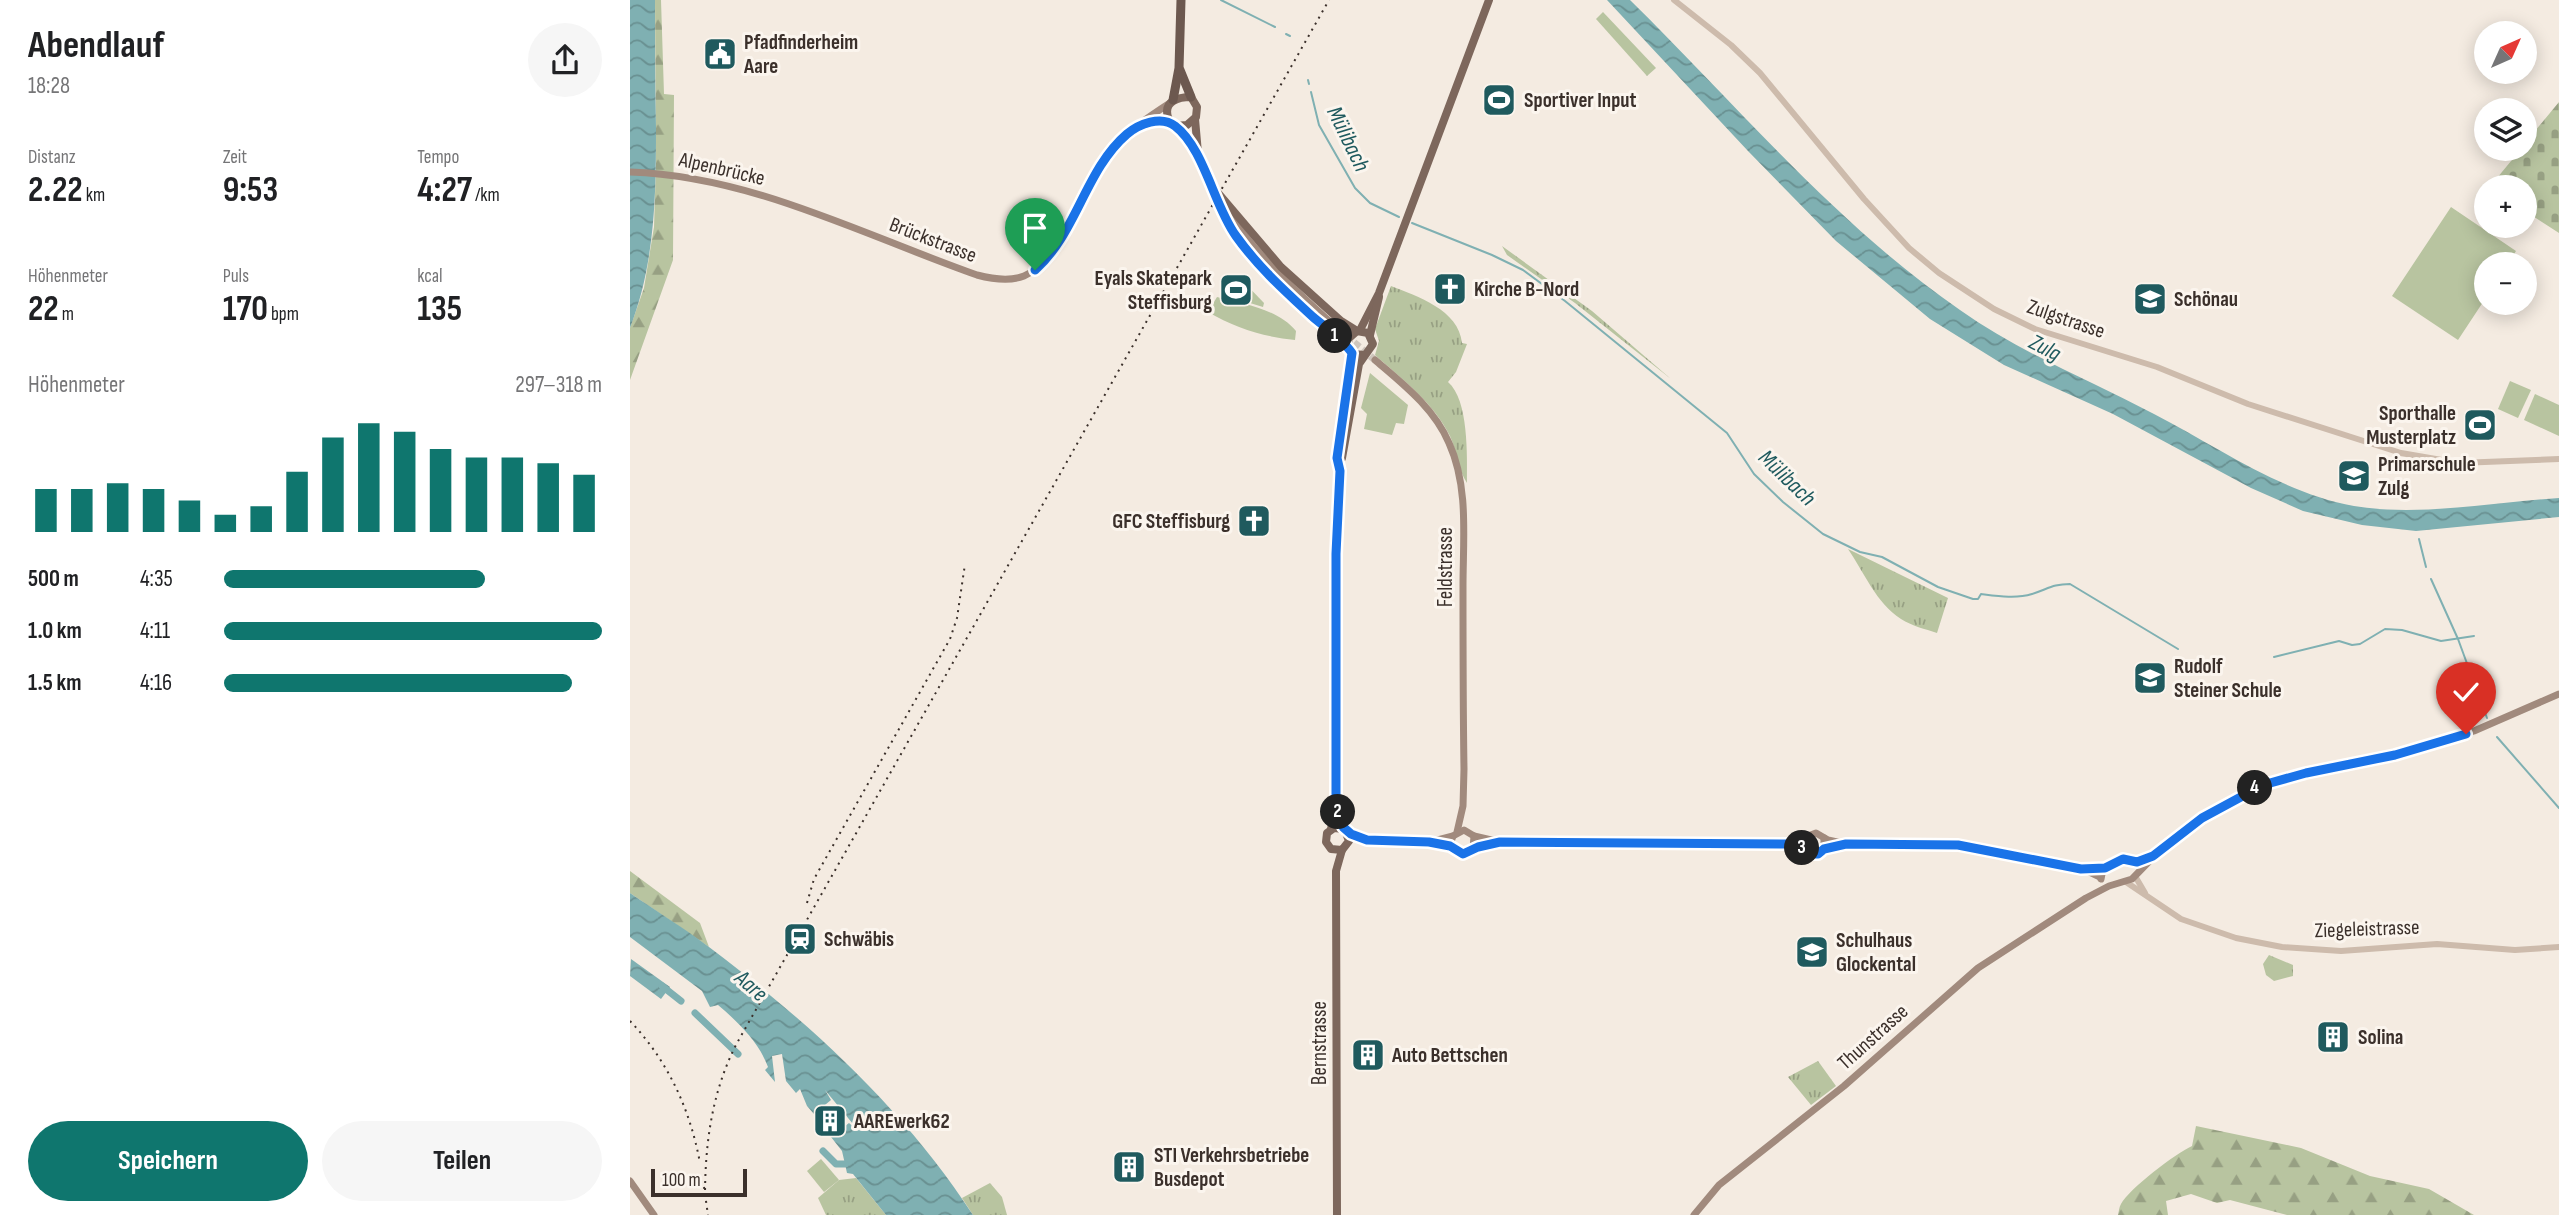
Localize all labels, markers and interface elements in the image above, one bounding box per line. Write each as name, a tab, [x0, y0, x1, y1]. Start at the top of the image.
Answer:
north arrow	[2474, 21, 2538, 84]
map controls	[2474, 21, 2537, 315]
text: Abendlauf	[28, 23, 164, 68]
button: share	[528, 23, 602, 97]
place label: Pfadfinderheim Aare	[743, 30, 858, 79]
public building icon: Pfadfinderheim Aare	[701, 35, 739, 73]
text: 18:28	[28, 72, 70, 100]
sports icon: Sportiver Input	[1480, 81, 1518, 119]
place label: Sportiver Input	[1524, 88, 1636, 113]
button: layers	[2474, 98, 2537, 161]
water label: Mülibach	[1320, 102, 1376, 176]
text: Distanz	[28, 146, 76, 169]
text: Zeit	[223, 146, 247, 169]
text: Tempo	[417, 146, 459, 169]
street label: Alpenbrücke	[676, 147, 767, 191]
text: 2.22	[28, 169, 83, 212]
text: 9:53	[223, 169, 278, 212]
text: 4:27	[417, 169, 472, 212]
button: +	[2474, 175, 2537, 238]
text: km	[83, 184, 105, 207]
text: /km	[472, 184, 500, 207]
pin	[1005, 198, 1065, 270]
icon: arrive	[1016, 209, 1054, 247]
street label: Brückstrasse	[886, 212, 980, 268]
button: −	[2474, 252, 2537, 315]
text: Höhenmeter	[28, 265, 108, 288]
text: Puls	[223, 265, 249, 288]
text: kcal	[417, 265, 442, 288]
place label: Eyals Skatepark Steffisburg	[1095, 266, 1212, 315]
church icon: Kirche B-Nord	[1431, 270, 1469, 308]
sports icon: Eyals Skatepark Steffisburg	[1217, 271, 1255, 309]
place label: Kirche B-Nord	[1474, 277, 1579, 302]
school or university icon: Schönau	[2131, 280, 2169, 318]
place label: Schönau	[2174, 287, 2238, 312]
text: 22	[28, 288, 59, 331]
text: 170	[223, 288, 268, 331]
text: 135	[417, 288, 462, 331]
street label: Zulgstrasse	[2024, 294, 2108, 344]
text: m	[59, 303, 74, 326]
text: bpm	[268, 303, 299, 326]
pin: 1	[1318, 318, 1352, 354]
text: 1	[1331, 324, 1338, 347]
water label: Zulg	[2023, 328, 2066, 368]
text: Höhenmeter	[28, 371, 125, 399]
text: 297–318 m	[515, 371, 602, 399]
place label: Sporthalle Musterplatz	[2366, 401, 2456, 450]
sports icon: Sporthalle Musterplatz	[2461, 406, 2499, 444]
water label: Mülibach	[1752, 444, 1822, 512]
place label: Primarschule Zulg	[2378, 452, 2476, 501]
school or university icon: Primarschule Zulg	[2335, 457, 2373, 495]
church icon: GFC Steffisburg	[1235, 502, 1273, 540]
place label: GFC Steffisburg	[1112, 509, 1230, 534]
street label: Feldstrasse	[1433, 527, 1458, 607]
text: 500 m	[28, 565, 79, 593]
text: 4:35	[140, 565, 173, 593]
text: 1.0 km	[28, 617, 82, 645]
text: 4:11	[140, 617, 170, 645]
place label: Rudolf Steiner Schule	[2174, 654, 2282, 703]
school or university icon: Rudolf Steiner Schule	[2131, 659, 2169, 697]
pin	[2436, 662, 2496, 734]
text: 1.5 km	[28, 669, 81, 697]
text: 4:16	[140, 669, 172, 697]
icon: check	[2447, 673, 2485, 711]
pin: 4	[2238, 770, 2272, 806]
text: 4	[2250, 776, 2259, 799]
pin: 2	[1320, 794, 1356, 830]
text: 2	[1333, 800, 1342, 823]
pin: 3	[1784, 830, 1820, 866]
text: 3	[1797, 836, 1806, 859]
street label: Ziegeleistrasse	[2314, 915, 2420, 943]
station icon: Schwäbis	[781, 920, 819, 958]
place label: Schwäbis	[824, 927, 894, 952]
place label: Schulhaus Glockental	[1836, 928, 1916, 977]
school or university icon: Schulhaus Glockental	[1793, 933, 1831, 971]
water label: Aare	[728, 964, 773, 1008]
street label: Thunstrasse	[1833, 999, 1913, 1075]
street label: Bernstrasse	[1307, 1001, 1332, 1085]
building icon: Solina	[2314, 1018, 2352, 1056]
place label: Solina	[2358, 1025, 2403, 1050]
building icon: Auto Bettschen	[1349, 1036, 1387, 1074]
place label: Auto Bettschen	[1391, 1043, 1508, 1068]
building icon: AAREwerk62	[811, 1102, 849, 1140]
place label: AAREwerk62	[853, 1109, 950, 1134]
button: Speichern	[28, 1121, 308, 1201]
button: Teilen	[322, 1121, 602, 1201]
place label: STI Verkehrsbetriebe Busdepot	[1154, 1143, 1309, 1192]
building icon: STI Verkehrsbetriebe Busdepot	[1110, 1148, 1148, 1186]
scale bar	[651, 1166, 747, 1198]
text: 100 m	[662, 1169, 701, 1192]

